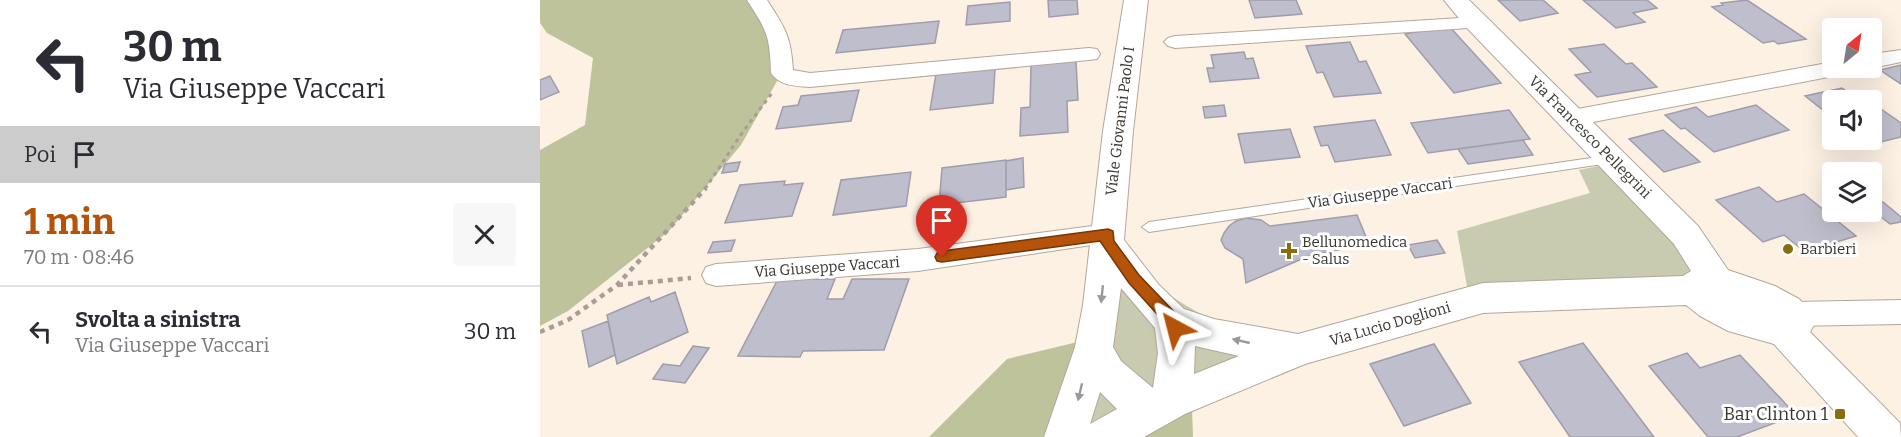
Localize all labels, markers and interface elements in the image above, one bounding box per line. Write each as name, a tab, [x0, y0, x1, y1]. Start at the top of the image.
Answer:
north arrow	[1822, 18, 1882, 78]
map controls	[1822, 18, 1882, 222]
text: 30 m	[123, 22, 222, 72]
icon: left	[24, 24, 102, 102]
street label: Viale Giovanni Paolo I	[1102, 45, 1138, 197]
street label: Via Francesco Pellegrini	[1525, 72, 1655, 202]
text: Via Giuseppe Vaccari	[123, 73, 385, 105]
button: sound	[1822, 90, 1882, 150]
icon: arrive	[68, 138, 101, 171]
text: Poi	[24, 141, 56, 168]
button: layers	[1822, 162, 1882, 222]
street label: Via Giuseppe Vaccari	[1307, 174, 1454, 212]
pin	[916, 195, 967, 257]
text: 1 min	[24, 200, 115, 244]
button: close	[453, 203, 516, 266]
icon: arrive	[925, 204, 958, 237]
place label: Bellunomedica - Salus	[1302, 233, 1407, 268]
place label: Barbieri	[1800, 240, 1857, 258]
marker: Bellunomedica - Salus	[1280, 242, 1298, 260]
marker: Barbieri	[1781, 242, 1795, 256]
text: 70 m · 08:46	[24, 245, 134, 269]
street label: Via Giuseppe Vaccari	[754, 253, 901, 281]
one-way arrow	[1097, 285, 1107, 304]
position arrow	[1143, 296, 1207, 360]
street label: Via Lucio Doglioni	[1327, 298, 1453, 350]
text: Svolta a sinistra	[75, 306, 241, 333]
icon: left	[24, 315, 57, 348]
text: 30 m	[464, 318, 516, 345]
text: Via Giuseppe Vaccari	[75, 333, 269, 357]
one-way arrow	[1231, 335, 1250, 345]
one-way arrow	[1075, 383, 1084, 402]
place label: Bar Clinton 1	[1723, 403, 1829, 425]
marker: Bar Clinton 1	[1833, 407, 1847, 421]

